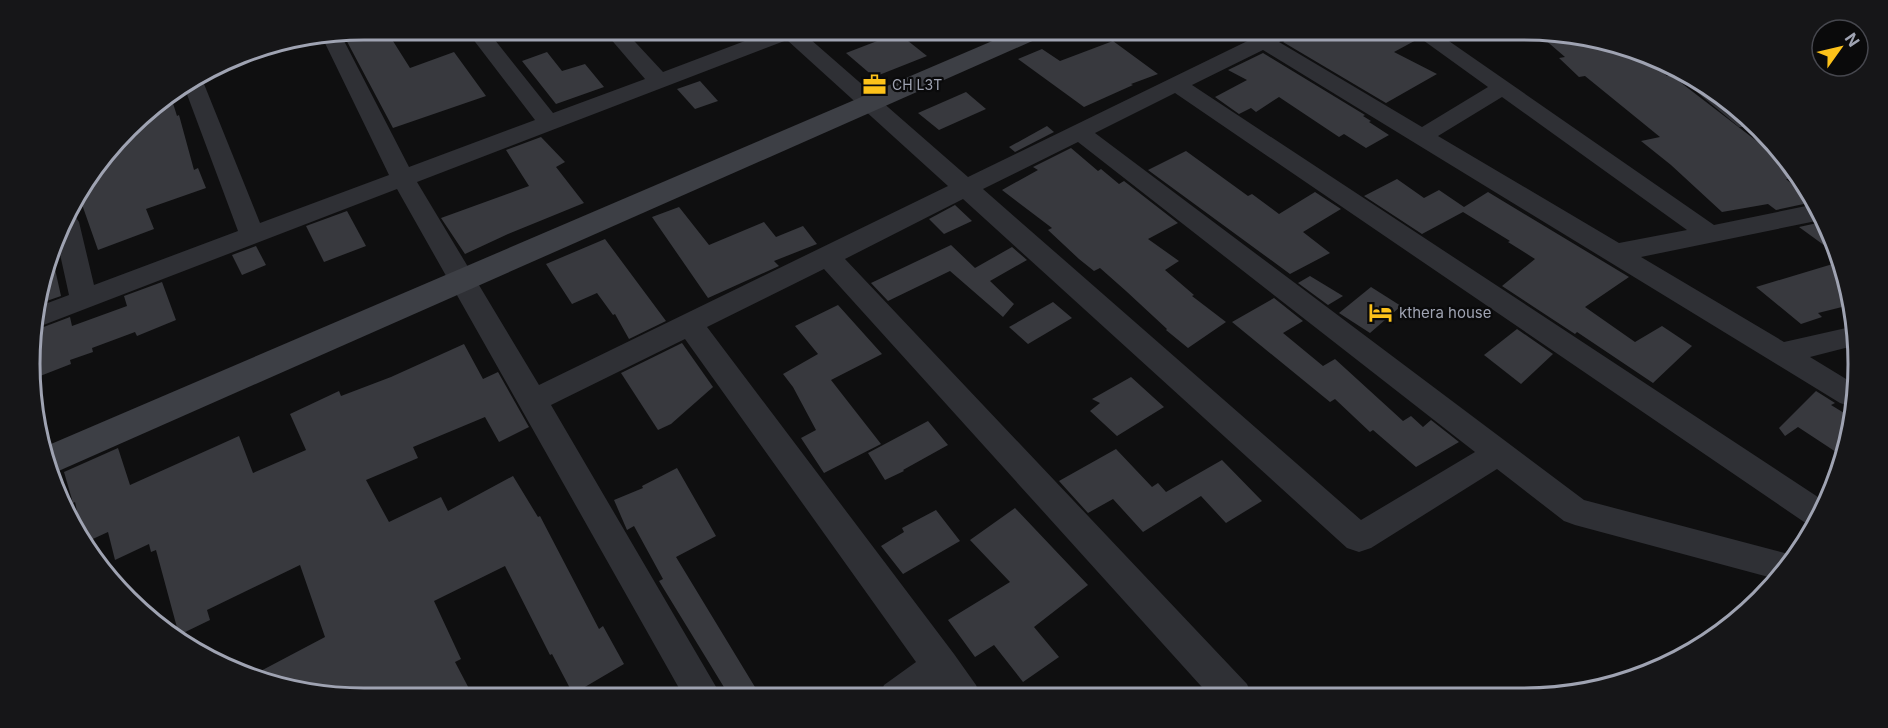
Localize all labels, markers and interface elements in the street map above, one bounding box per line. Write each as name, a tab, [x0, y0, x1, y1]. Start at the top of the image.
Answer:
north arrow	[1810, 18, 1870, 78]
text: N	[1841, 29, 1864, 50]
office icon: CH L3T	[861, 72, 887, 98]
place label: CH L3T	[892, 76, 942, 93]
hotel icon: kthera house	[1368, 300, 1394, 326]
place label: kthera house	[1399, 303, 1491, 322]

